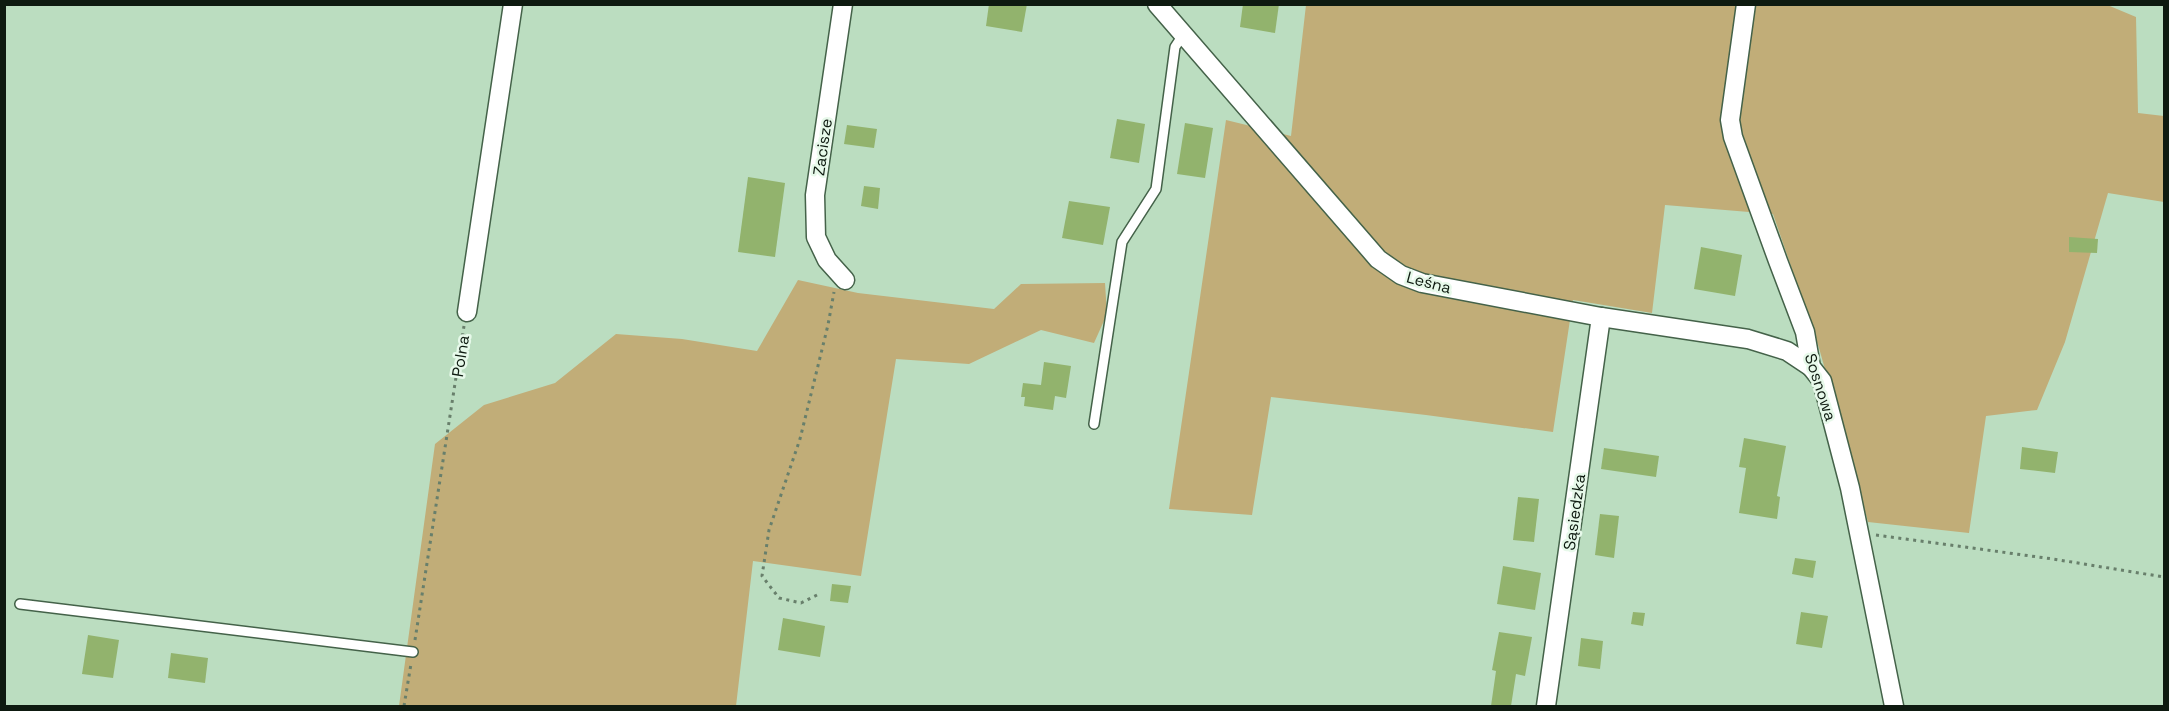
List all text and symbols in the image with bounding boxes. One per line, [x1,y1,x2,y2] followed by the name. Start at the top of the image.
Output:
[808,117,837,177] street label: Zacisze
[1404,266,1454,299] street label: Leśna
[447,334,474,379] street label: Polna
[1800,351,1841,423] street label: Sosnowa
[1559,472,1590,552] street label: Sąsiedzka

